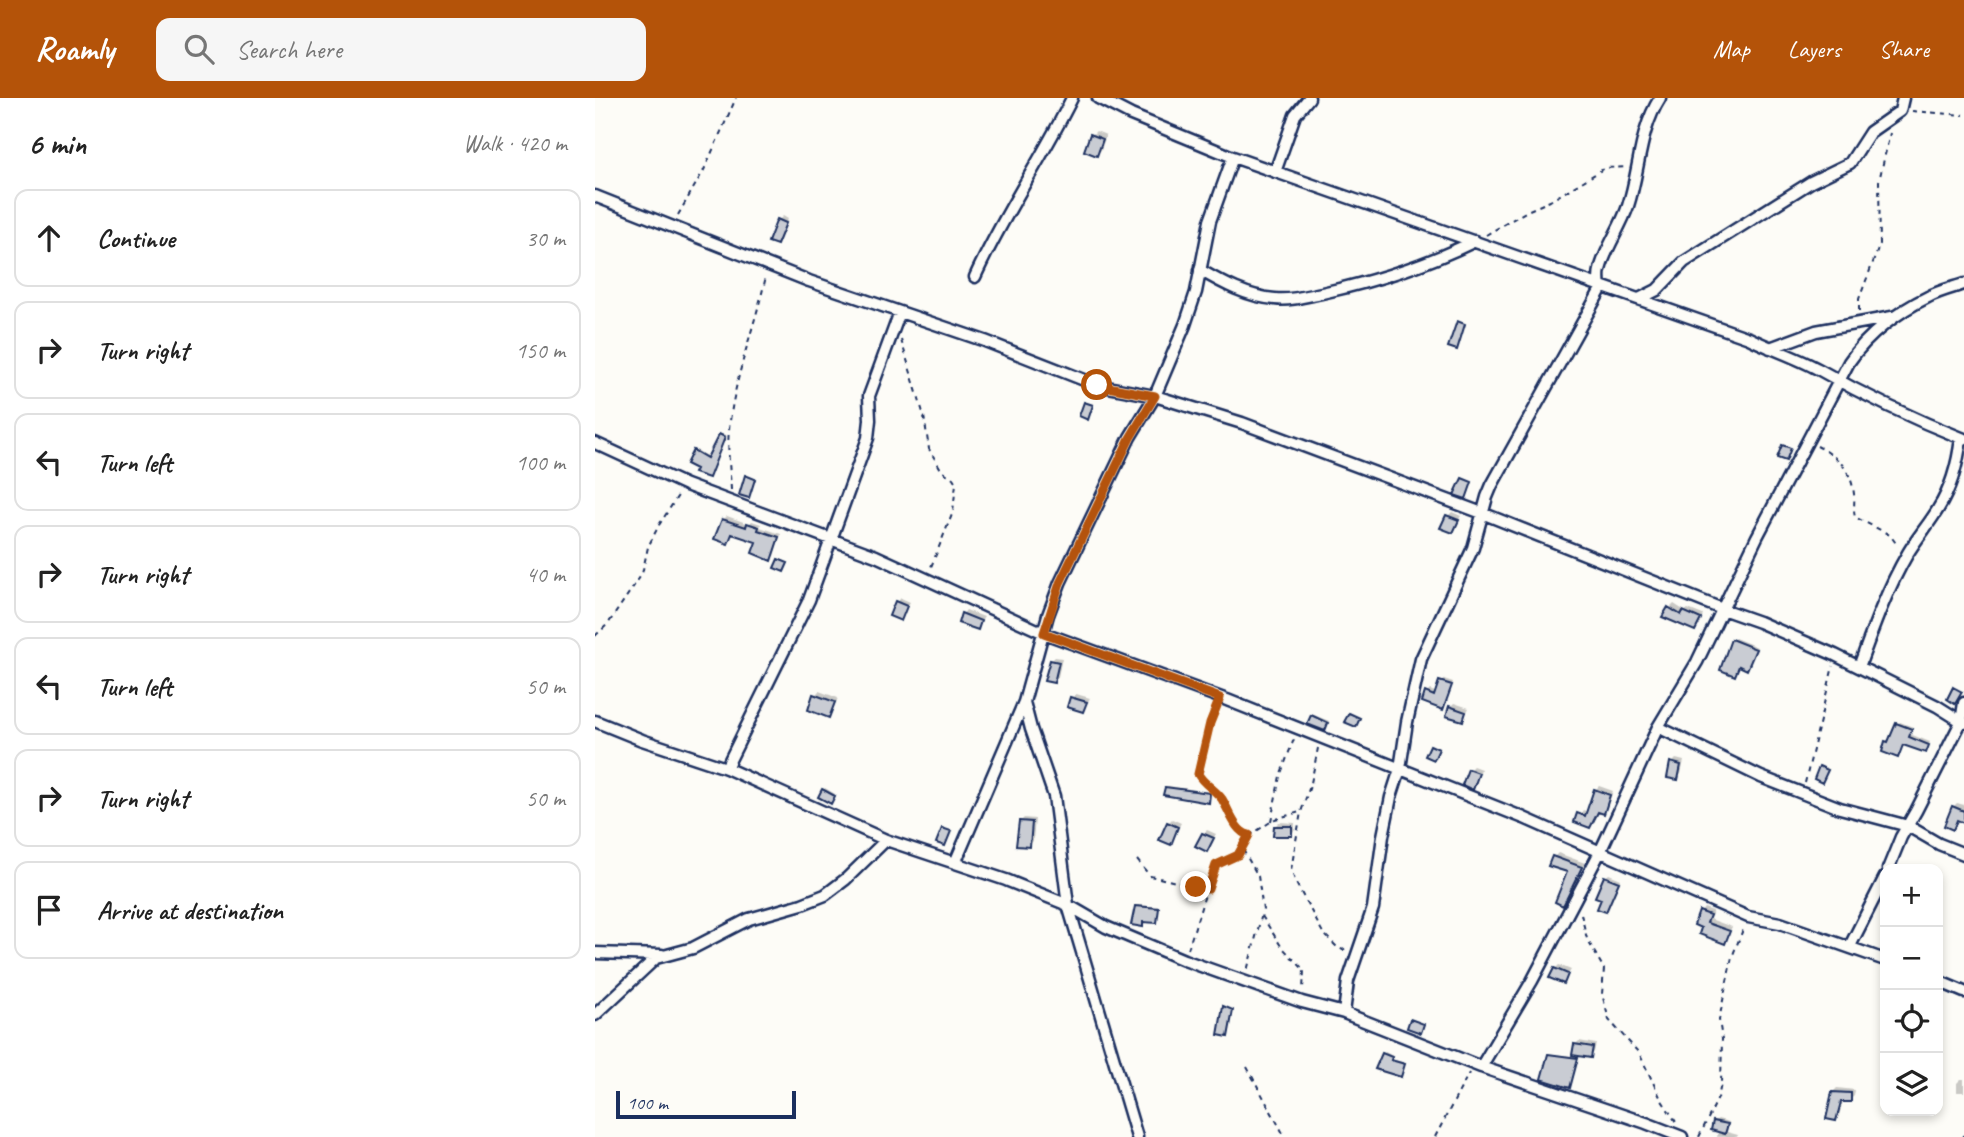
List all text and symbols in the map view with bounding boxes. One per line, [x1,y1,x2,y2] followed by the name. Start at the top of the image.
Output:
[156,18,646,81] search box
[35,28,114,70] text: Roamly
[180,30,218,68] icon: search
[236,33,342,66] text: Search here
[1713,34,1750,64] text: Map
[1788,34,1841,64] text: Layers
[1879,34,1929,64] text: Share
[28,125,86,163] text: 6 min
[463,129,567,158] text: Walk · 420 m
[30,219,68,257] icon: ahead
[97,222,175,255] text: Continue
[526,224,565,253] text: 30 m
[30,331,68,369] icon: right
[97,334,188,367] text: Turn right
[516,336,565,365] text: 150 m
[1081,369,1112,400] route start
[30,443,68,481] icon: left
[97,446,172,479] text: Turn left
[516,448,565,477] text: 100 m
[30,555,68,593] icon: right
[97,558,188,591] text: Turn right
[526,560,565,589] text: 40 m
[30,667,68,705] icon: left
[97,670,172,703] text: Turn left
[526,672,565,701] text: 50 m
[30,779,68,817] icon: right
[97,782,188,815] text: Turn right
[526,784,565,813] text: 50 m
[1880,864,1943,1116] map controls
[1880,864,1943,927] button: +
[1180,871,1211,902] route end
[30,891,68,929] icon: arrive
[97,894,283,927] text: Arrive at destination
[1880,927,1943,990] button: −
[1880,990,1943,1053] button: locate
[1880,1053,1943,1116] button: layers
[616,1088,796,1120] scale bar
[627,1091,668,1115] text: 100 m

